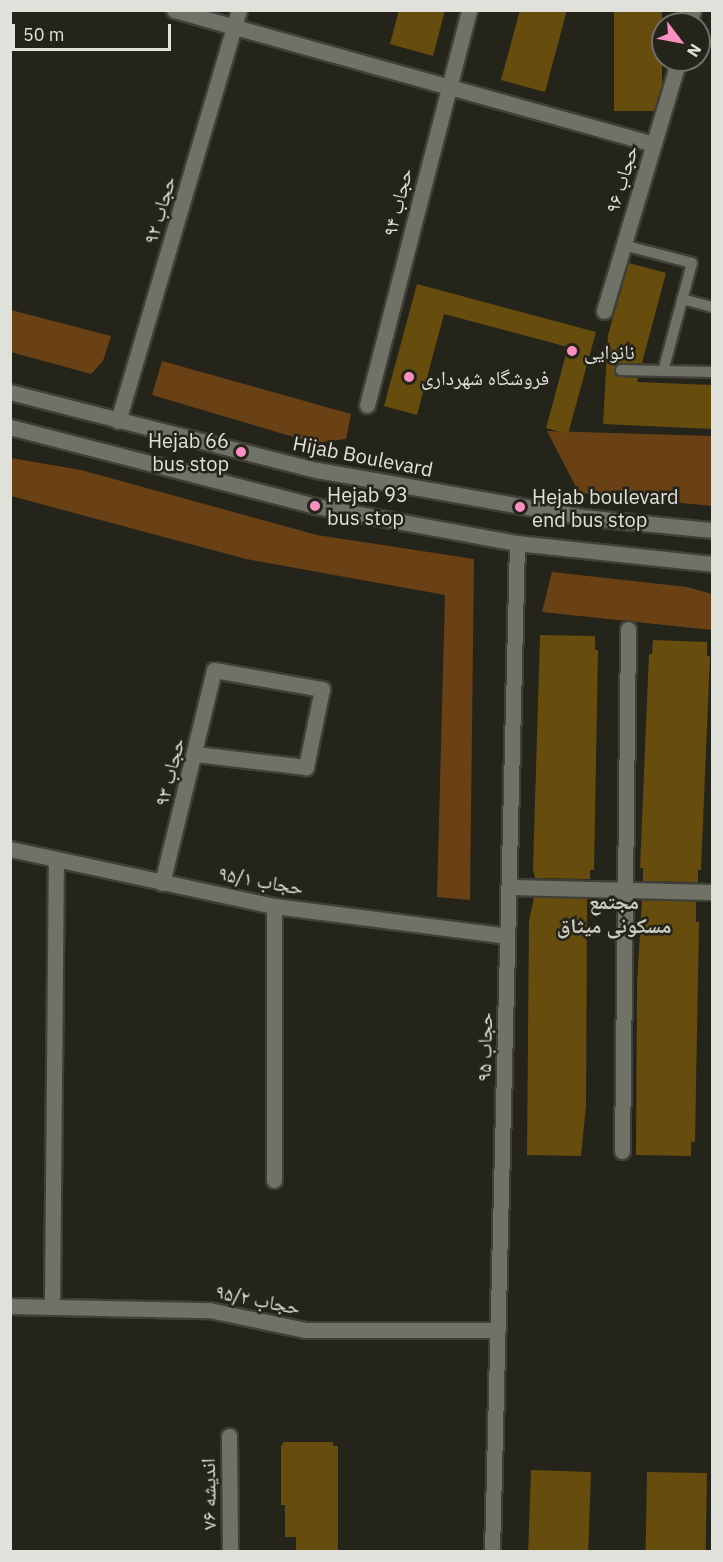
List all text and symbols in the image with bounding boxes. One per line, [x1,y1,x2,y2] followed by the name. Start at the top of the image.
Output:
[15,12,174,50] scale bar
[651,12,711,72] north arrow
[23,23,65,46] text: 50 m
[683,40,706,61] text: N
[599,142,643,216] street label: حجاب ۹۶
[377,166,417,238] street label: حجاب ۹۴
[138,173,180,247] street label: حجاب ۹۲
[584,339,635,363] place label: نانوایی
[565,344,579,358] marker: نانوایی
[421,365,549,389] place label: فروشگاه شهرداری
[402,370,416,384] marker: فروشگاه شهرداری
[148,428,229,475] place label: Hejab 66 bus stop
[291,431,435,481] street label: Hijab Boulevard
[234,445,248,459] marker: Hejab 66 bus stop
[327,482,408,529] place label: Hejab 93 bus stop
[532,484,679,531] place label: Hejab boulevard end bus stop
[308,499,322,513] marker: Hejab 93 bus stop
[513,500,527,514] marker: Hejab boulevard end bus stop
[149,736,189,808] street label: حجاب ۹۳
[217,861,305,899] street label: حجاب ۹۵/۱
[557,888,671,938] district label: مجتمع مسکونی میثاق
[471,1012,497,1082] street label: حجاب ۹۵
[214,1279,302,1319] street label: حجاب ۹۵/۲
[195,1458,221,1530] street label: اندیشه ۷۶

